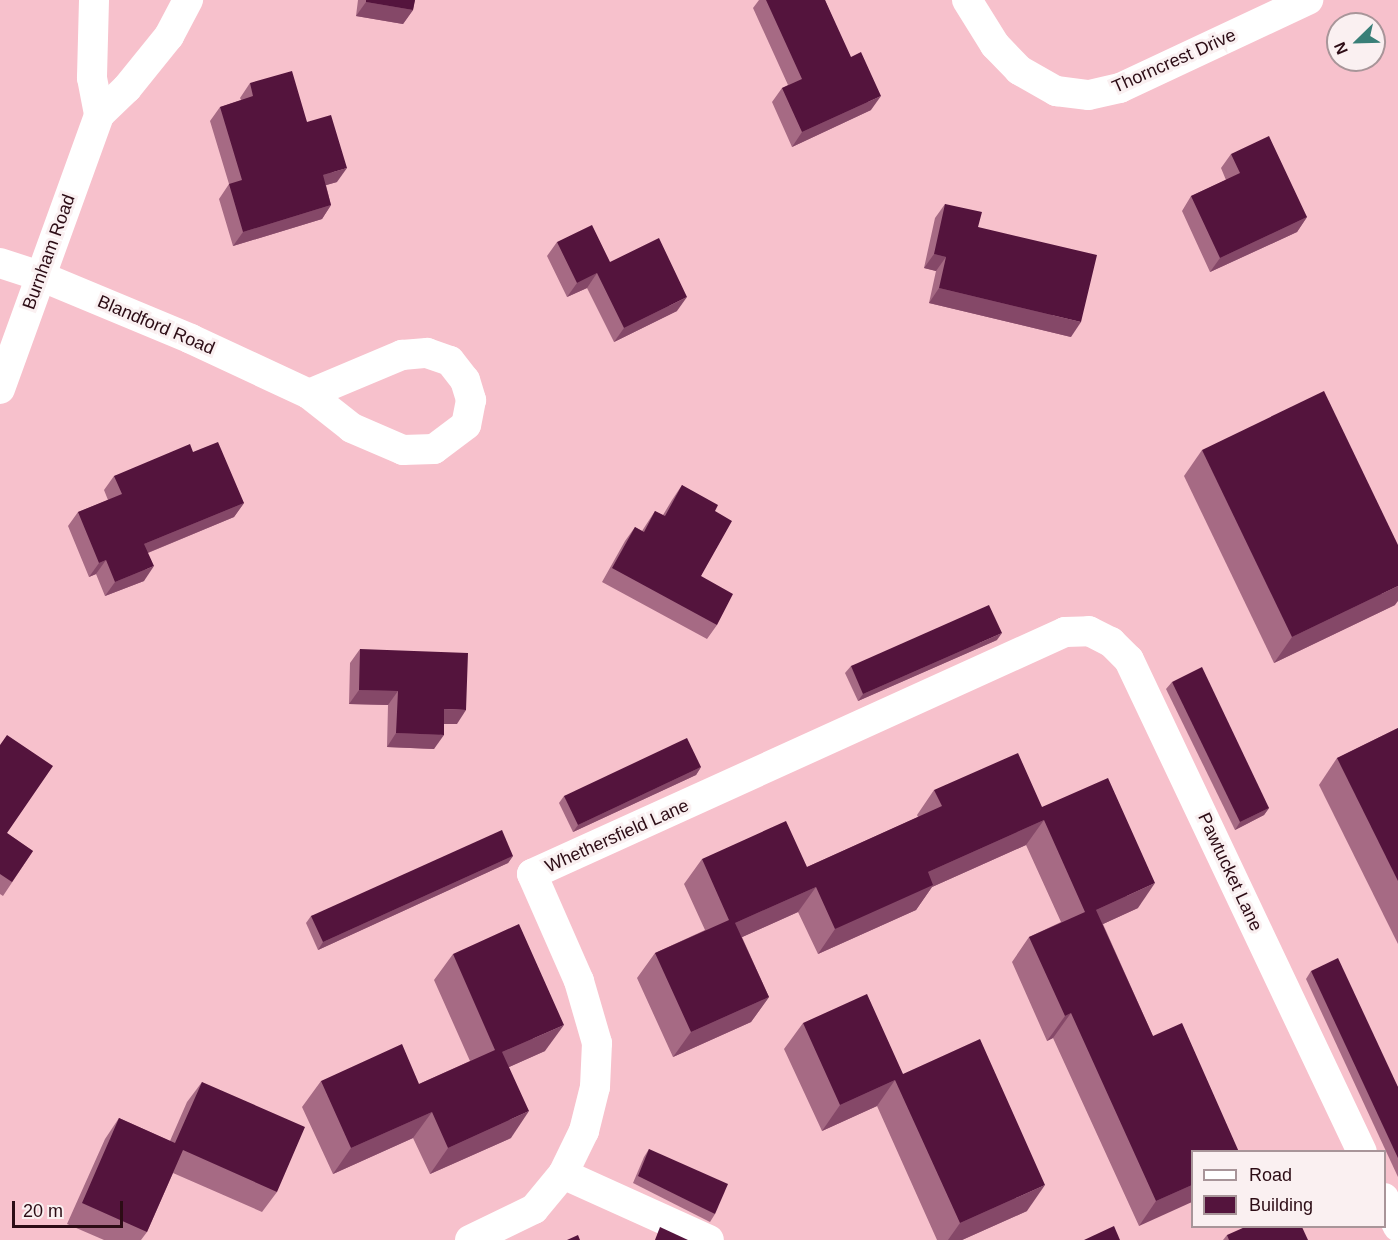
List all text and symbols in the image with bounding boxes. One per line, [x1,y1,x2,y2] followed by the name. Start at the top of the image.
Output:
[1326,12,1386,72] north arrow
[1109,24,1239,98] street label: Thorncrest Drive
[1331,40,1351,57] text: N
[18,191,80,313] street label: Burnham Road
[94,291,218,359] street label: Blandford Road
[542,795,692,877] street label: Whethersfield Lane
[1193,809,1267,935] street label: Pawtucket Lane
[1191,1150,1386,1228] legend
[1249,1165,1292,1185] text: Road
[15,1189,126,1227] scale bar
[1249,1195,1313,1215] text: Building
[23,1201,63,1221] text: 20 m

